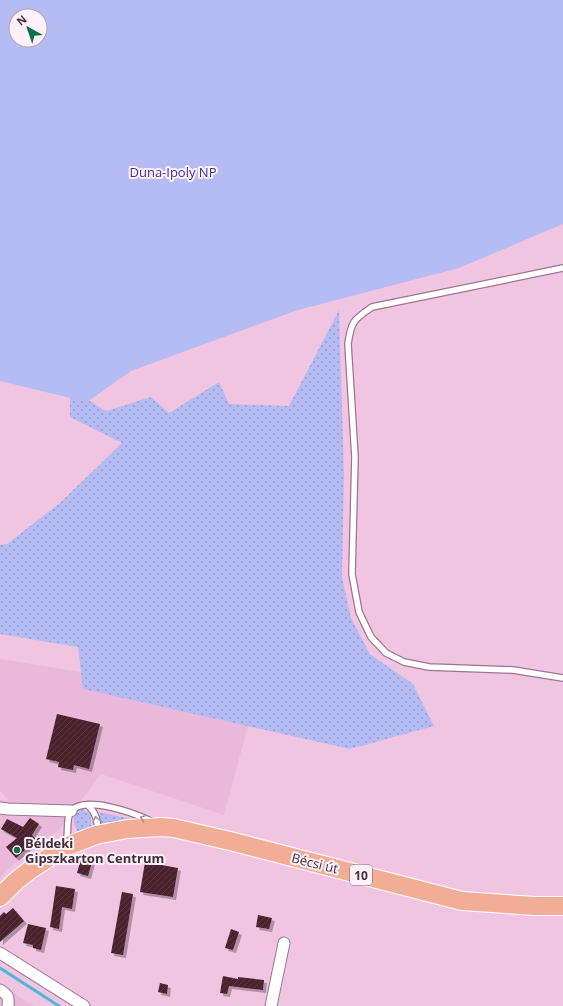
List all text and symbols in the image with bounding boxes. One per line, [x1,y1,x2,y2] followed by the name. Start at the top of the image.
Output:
[8,8,48,48] north arrow
[13,11,30,29] text: N
[130,163,217,181] park label: Duna-Ipoly NP
[139,815,147,823] one-way arrow
[92,816,100,822] one-way arrow
[25,834,164,867] place label: Béldeki Gipszkarton Centrum
[12,845,22,855] marker: Béldeki Gipszkarton Centrum
[290,849,341,878] street label: Bécsi út
[350,865,372,885] road number: 10

